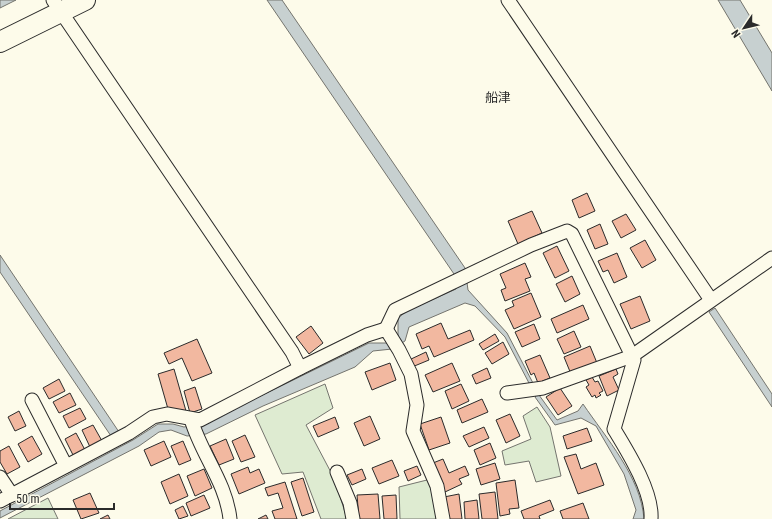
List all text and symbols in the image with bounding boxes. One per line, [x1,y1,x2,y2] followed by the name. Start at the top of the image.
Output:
[724,8,764,48] north arrow
[729,27,743,40] text: N
[485,90,511,105] district label: 船津
[10,485,114,511] scale bar
[16,492,40,506] text: 50 m

